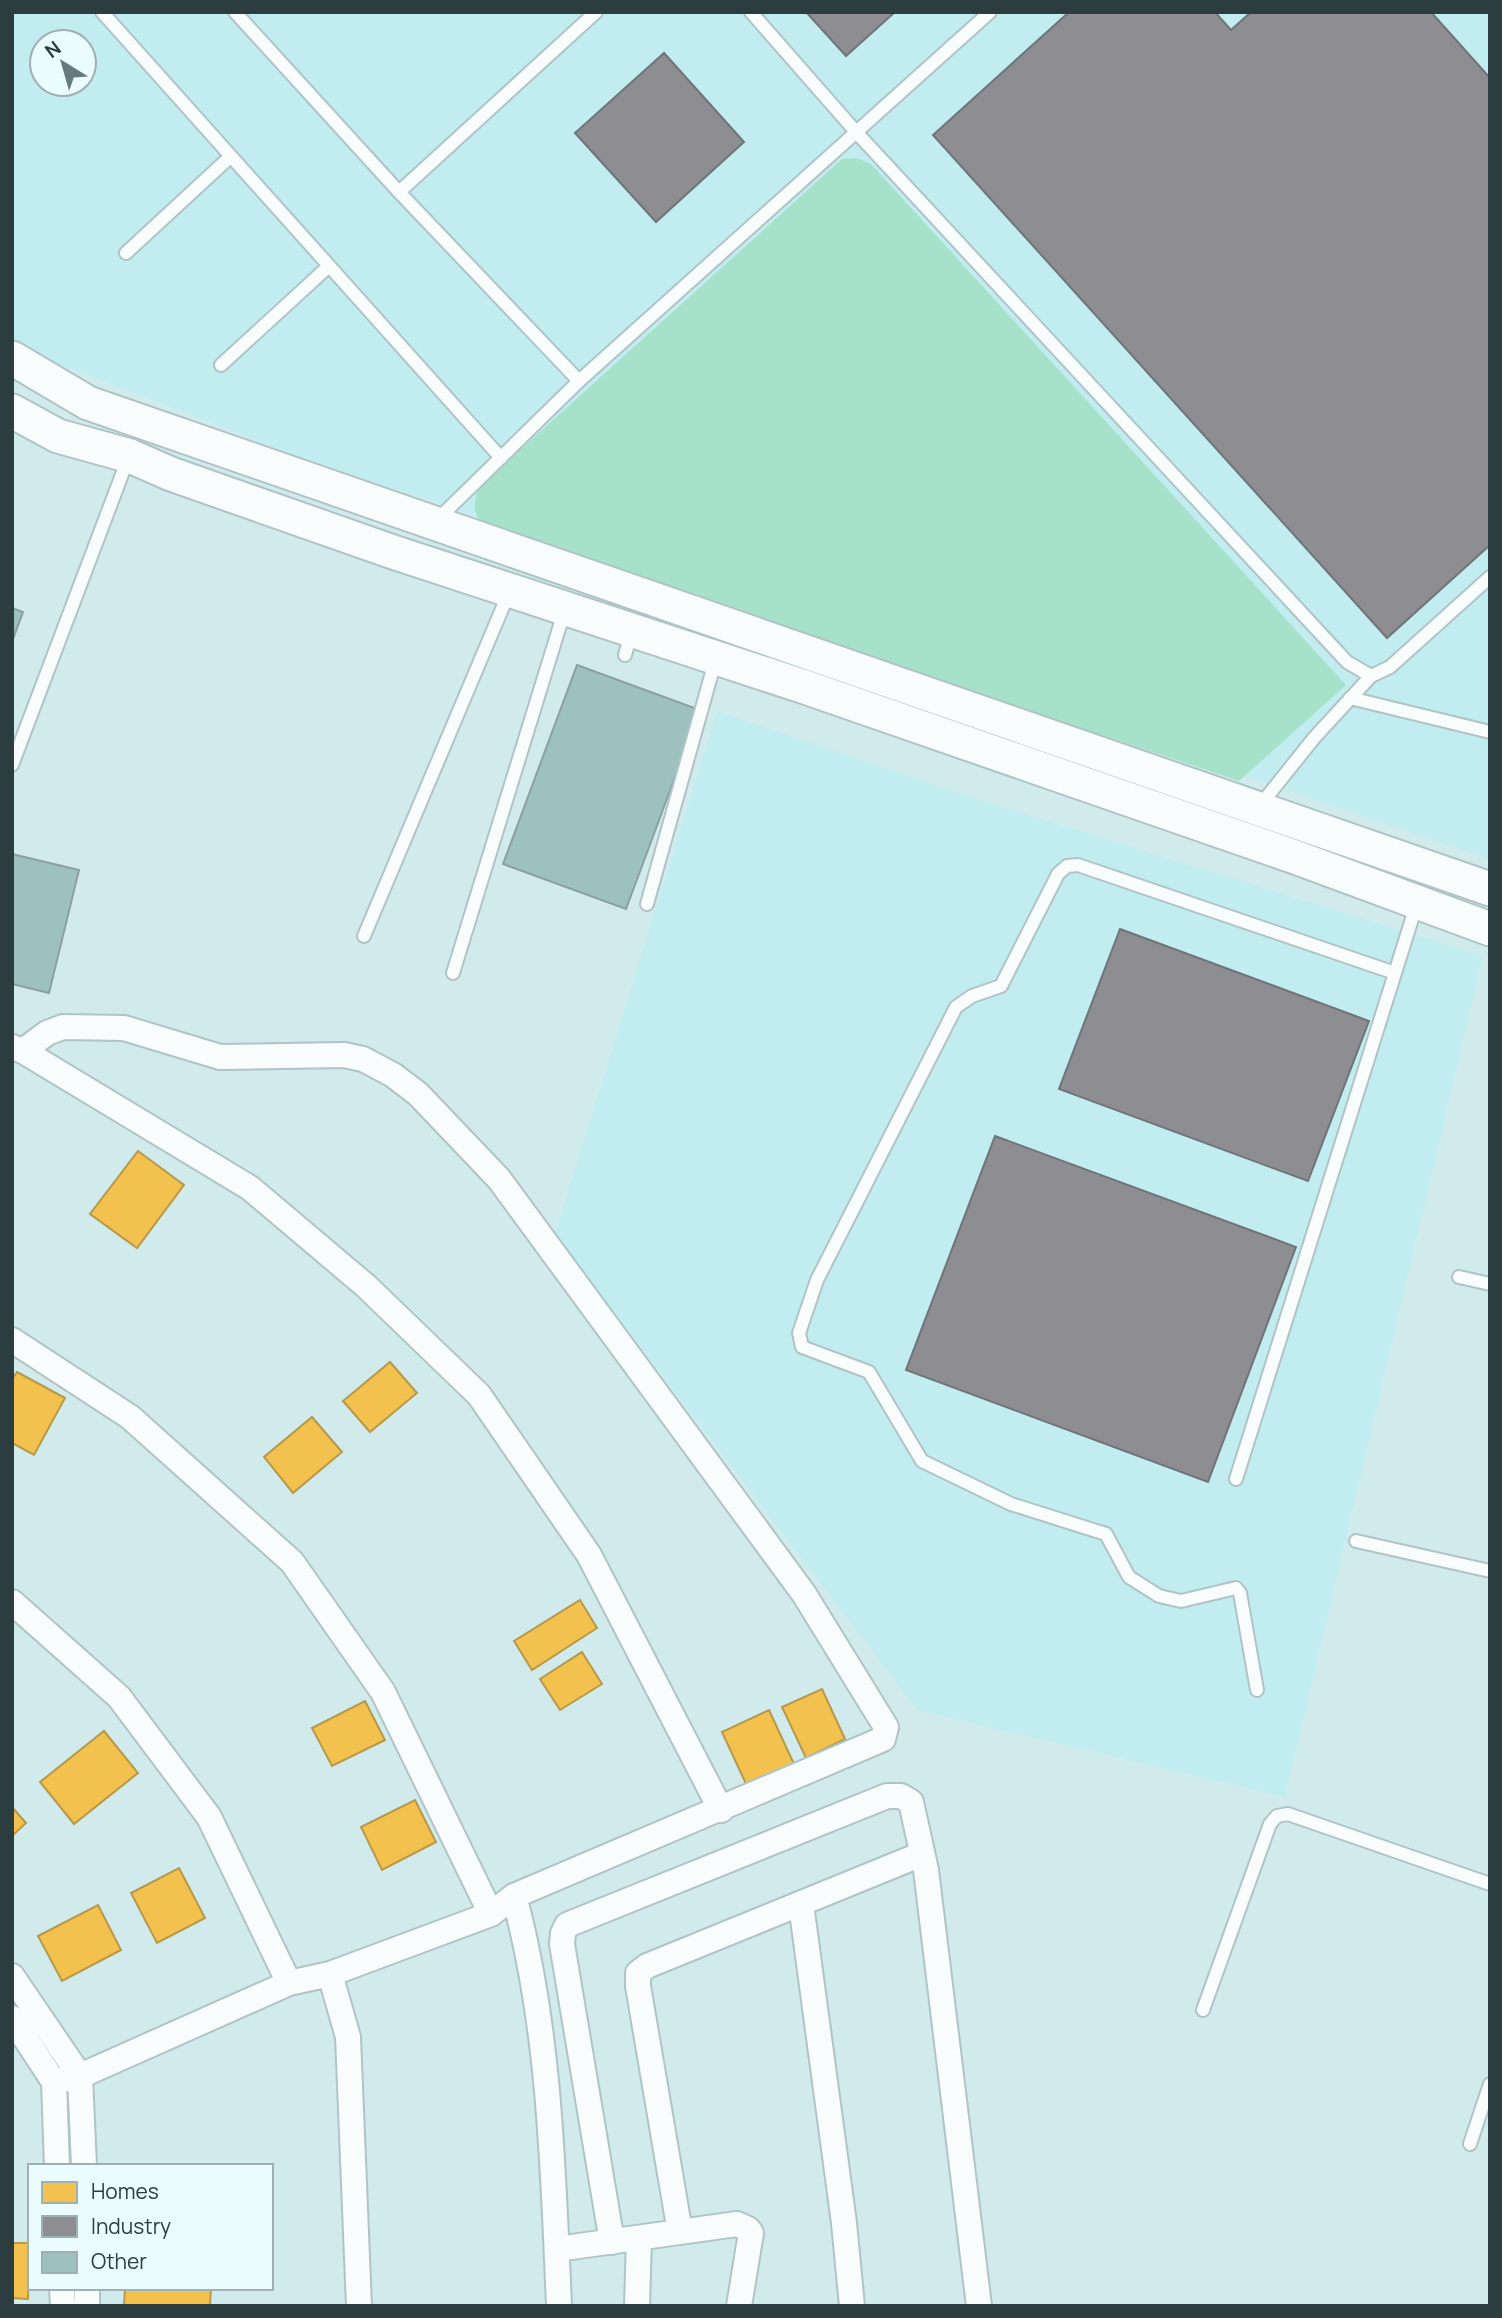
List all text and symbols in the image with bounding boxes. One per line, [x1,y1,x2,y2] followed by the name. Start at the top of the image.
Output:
[28,28,98,98] north arrow
[39,35,66,64] text: N
[28,2164,273,2290] legend
[91,2177,159,2205] text: Homes
[91,2212,171,2240] text: Industry
[91,2247,147,2275] text: Other

